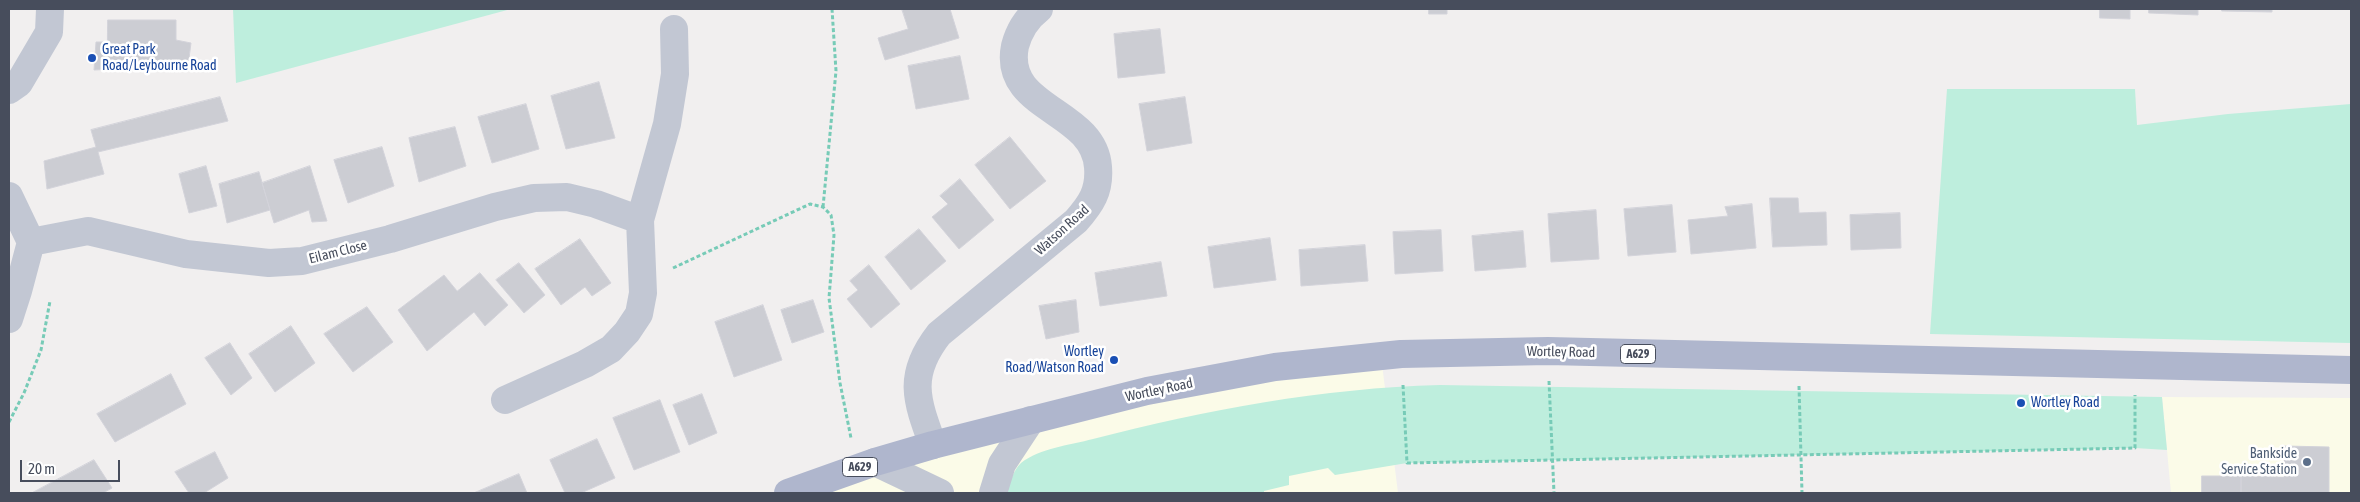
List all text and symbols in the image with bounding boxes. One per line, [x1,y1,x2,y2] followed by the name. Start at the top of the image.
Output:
[102,42,217,74] place label: Great Park Road/Leybourne Road
[86,52,98,64] marker: Great Park Road/Leybourne Road
[1031,201,1093,259] street label: Watson Road
[307,237,369,267] street label: Eilam Close
[1527,343,1595,361] street label: Wortley Road
[1005,344,1104,377] place label: Wortley Road/Watson Road
[1620,344,1656,364] road number: A629
[1108,354,1120,366] marker: Wortley Road/Watson Road
[1124,375,1194,405] street label: Wortley Road
[2031,395,2100,411] place label: Wortley Road
[2015,397,2027,409] marker: Wortley Road
[2221,446,2297,478] place label: Bankside Service Station
[22,450,122,482] scale bar
[2301,456,2313,468] marker: Bankside Service Station
[842,458,878,477] road number: A629
[28,460,55,477] text: 20 m

